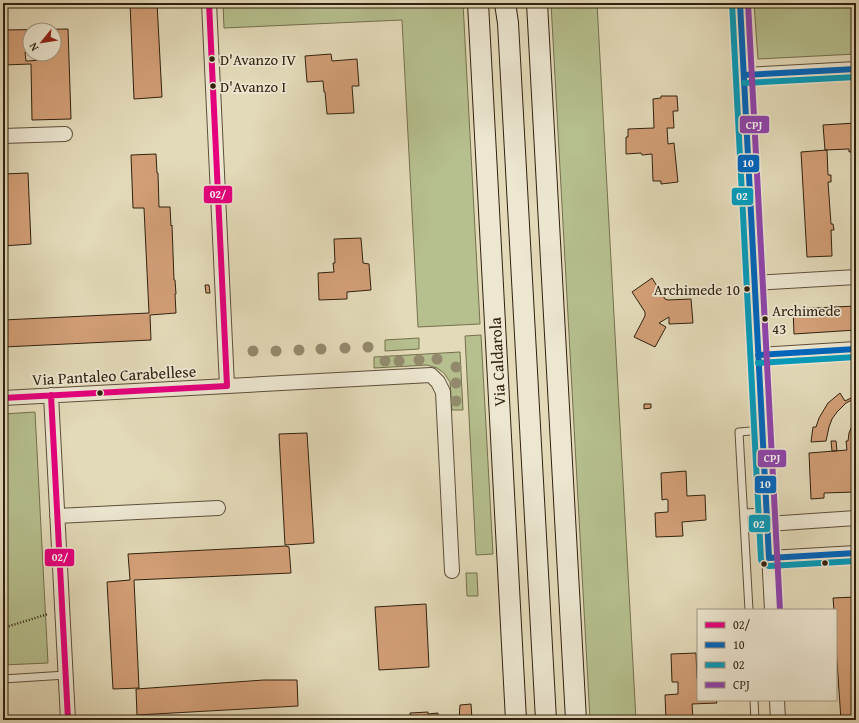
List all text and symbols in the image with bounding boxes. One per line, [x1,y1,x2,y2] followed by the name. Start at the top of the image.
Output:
[22,22,62,62] north arrow
[24,39,42,54] text: N
[220,49,296,70] place label: D'Avanzo IV
[207,54,217,64] marker: D'Avanzo IV
[220,76,286,97] place label: D'Avanzo I
[208,81,218,91] marker: D'Avanzo I
[739,115,770,134] line badge: CPJ
[746,117,762,133] text: CPJ
[737,154,760,173] line badge: 10
[742,155,754,171] text: 10
[203,185,233,204] line badge: 02/
[210,186,227,202] text: 02/
[731,187,754,206] line badge: 02
[736,188,748,204] text: 02
[654,279,740,300] place label: Archimede 10
[742,284,752,294] marker: Archimede 10
[772,300,840,339] place label: Archimede 43
[760,314,770,324] marker: Archimede 43
[483,316,511,407] street label: Via Caldarola
[31,359,197,391] street label: Via Pantaleo Carabellese
[95,388,105,398] unlabelled marker
[757,449,787,468] line badge: CPJ
[764,450,780,466] text: CPJ
[754,475,777,494] line badge: 10
[759,476,771,492] text: 10
[748,514,771,533] line badge: 02
[753,516,765,532] text: 02
[44,548,75,567] line badge: 02/
[52,549,69,565] text: 02/
[820,558,830,568] unlabelled marker
[759,559,769,569] unlabelled marker
[697,609,837,701] legend
[733,616,751,633] text: 02/
[733,636,745,653] text: 10
[733,656,745,673] text: 02
[733,676,750,693] text: CPJ

